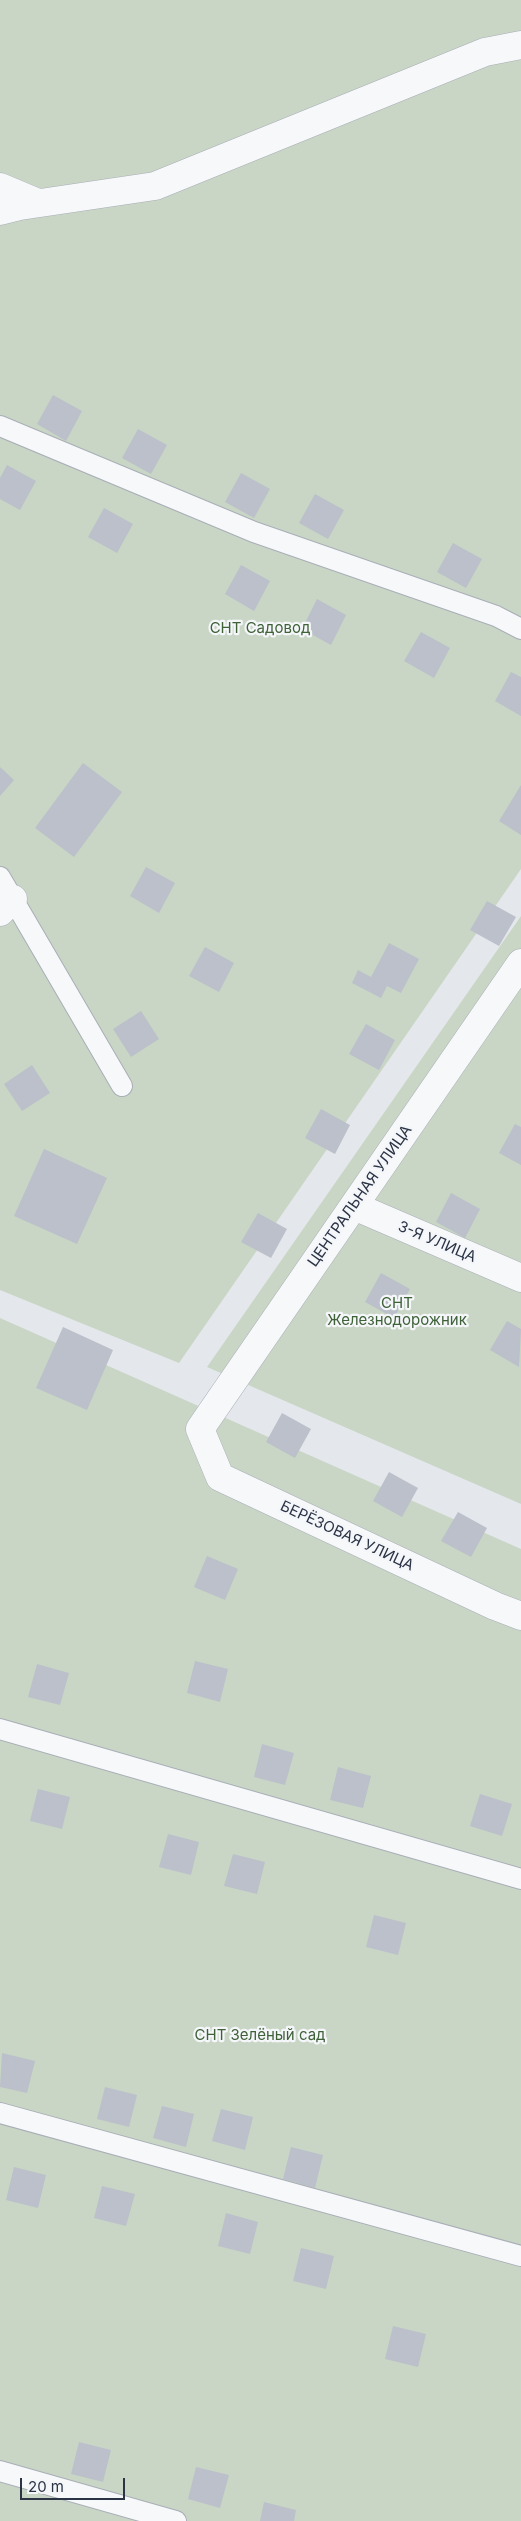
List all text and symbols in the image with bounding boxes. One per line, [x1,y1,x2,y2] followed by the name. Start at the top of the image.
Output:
[210,619,310,637] park label: СНТ Садовод
[304,1122,416,1270] street label: ЦЕНТРАЛЬНАЯ УЛИЦА
[395,1217,479,1267] street label: 3-Я УЛИЦА
[327,1294,467,1329] park label: СНТ Железнодорожник
[277,1497,417,1575] street label: БЕРЁЗОВАЯ УЛИЦА
[195,2026,325,2044] park label: СНТ Зелёный сад
[22,2468,128,2500] scale bar
[28,2477,64,2496] text: 20 m

